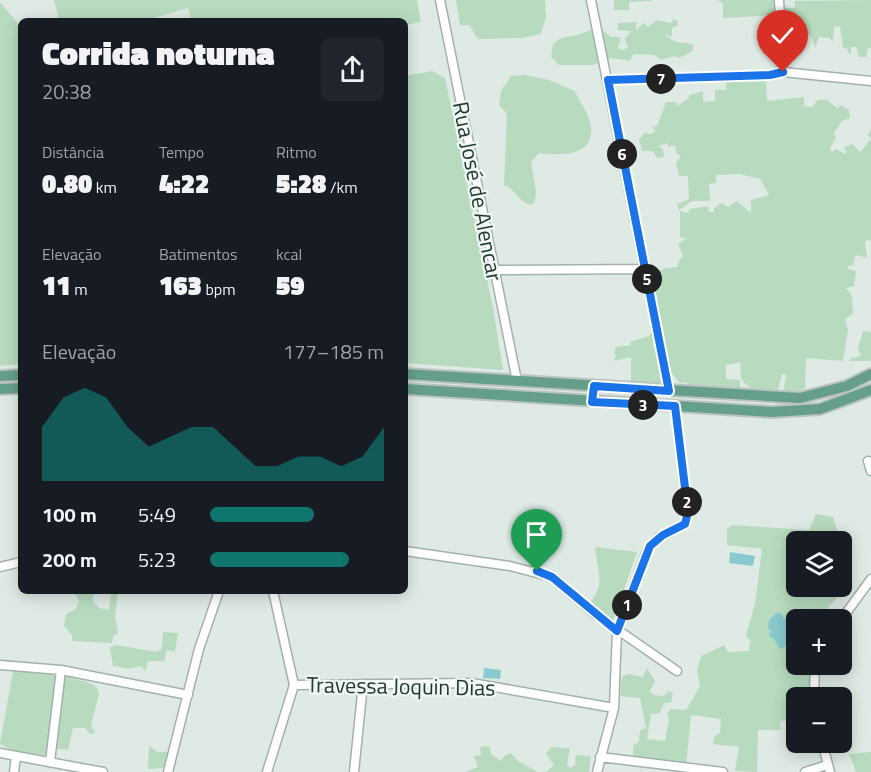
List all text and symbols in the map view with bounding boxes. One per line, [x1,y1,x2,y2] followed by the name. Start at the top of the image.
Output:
[757,10,808,72] pin
[766,19,799,52] icon: check
[42,28,275,78] text: Corrida noturna
[321,38,384,101] button: share
[646,64,676,94] pin: 7
[657,67,665,91] text: 7
[42,76,91,107] text: 20:38
[444,98,512,284] street label: Rua José de Alencar
[607,139,637,169] pin: 6
[42,140,104,164] text: Distância
[159,140,204,164] text: Tempo
[276,140,317,164] text: Ritmo
[618,142,626,166] text: 6
[42,164,92,203] text: 0.80
[159,164,209,203] text: 4:22
[276,164,326,203] text: 5:28
[92,175,117,199] text: km
[326,175,358,199] text: /km
[42,242,102,266] text: Elevação
[159,242,238,266] text: Batimentos
[276,242,302,266] text: kcal
[632,264,662,294] pin: 5
[42,266,71,305] text: 11
[159,266,202,305] text: 163
[276,266,305,305] text: 59
[643,267,651,291] text: 5
[71,277,88,301] text: m
[202,277,236,301] text: bpm
[42,336,116,367] text: Elevação
[283,336,384,367] text: 177–185 m
[628,390,658,420] pin: 3
[639,393,647,417] text: 3
[672,487,702,517] pin: 2
[683,490,691,514] text: 2
[42,499,97,530] text: 100 m
[138,499,176,530] text: 5:49
[511,509,562,571] pin
[520,518,553,551] icon: arrive
[786,531,852,753] map controls
[786,531,852,597] button: layers
[42,544,97,575] text: 200 m
[138,544,176,575] text: 5:23
[612,590,642,620] pin: 1
[623,593,631,617] text: 1
[786,609,852,675] button: +
[306,667,496,705] street label: Travessa Joquin Dias
[786,687,852,753] button: −

